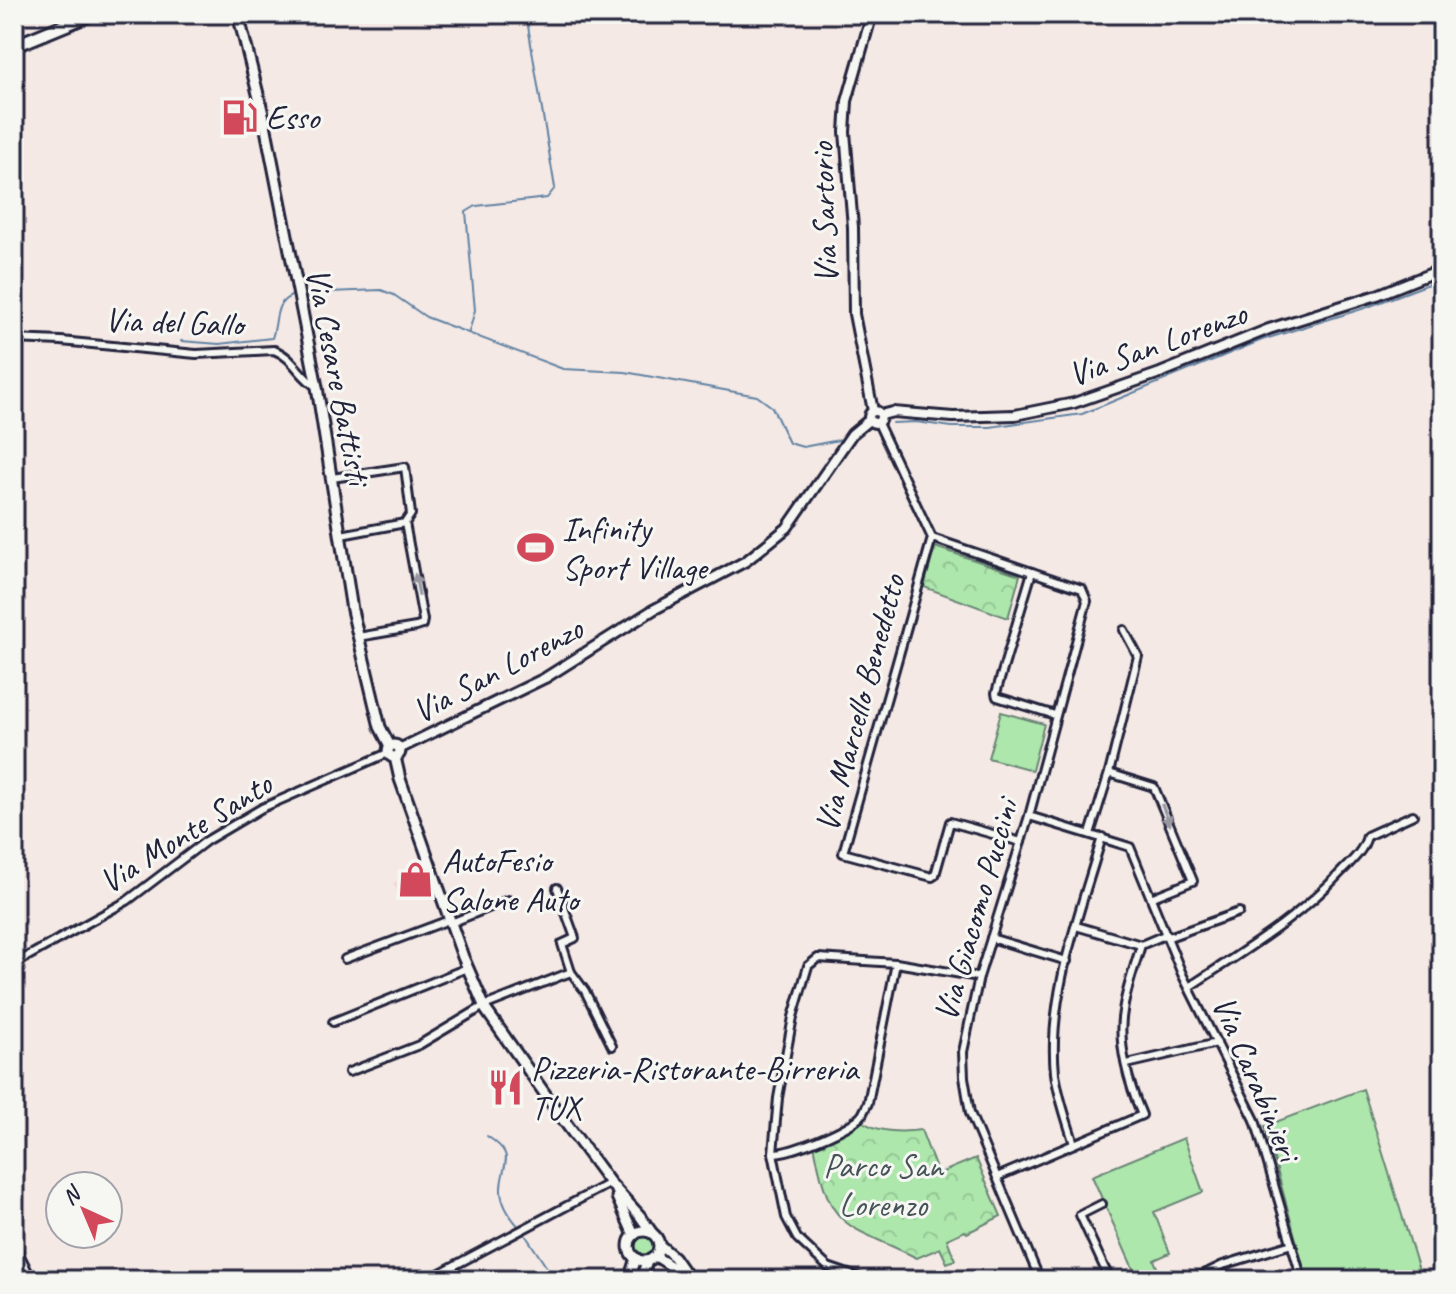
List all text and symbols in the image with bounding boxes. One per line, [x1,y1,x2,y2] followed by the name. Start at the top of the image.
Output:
[266,96,321,139] place label: Esso
[221,98,259,136] fuel station icon: Esso
[799,140,847,284] street label: Via Sartorio
[296,264,381,492] street label: Via Cesare Battisti
[1062,291,1254,396] street label: Via San Lorenzo
[104,298,248,346] street label: Via del Gallo
[562,507,710,589] place label: Infinity Sport Village
[517,529,555,567] sports icon: Infinity Sport Village
[805,568,915,836] street label: Via Marcello Benedetto
[410,572,422,597] one-way arrow
[405,606,591,732] street label: Via San Lorenzo
[91,761,281,902] street label: Via Monte Santo
[923,790,1029,1026] street label: Via Giacomo Puccini
[1160,803,1173,827] one-way arrow
[442,839,582,921] place label: AutoFesio Salone Auto
[397,861,435,899] shop icon: AutoFesio Salone Auto
[1203,989,1312,1170] street label: Via Carabinieri
[531,1047,860,1129] place label: Pizzeria-Ristorante-Birreria TUX
[486,1069,524,1107] restaurant icon: Pizzeria-Ristorante-Birreria TUX
[823,1144,944,1226] park label: Parco San Lorenzo
[44,1170,124,1250] north arrow
[56,1179,88,1211] text: N

